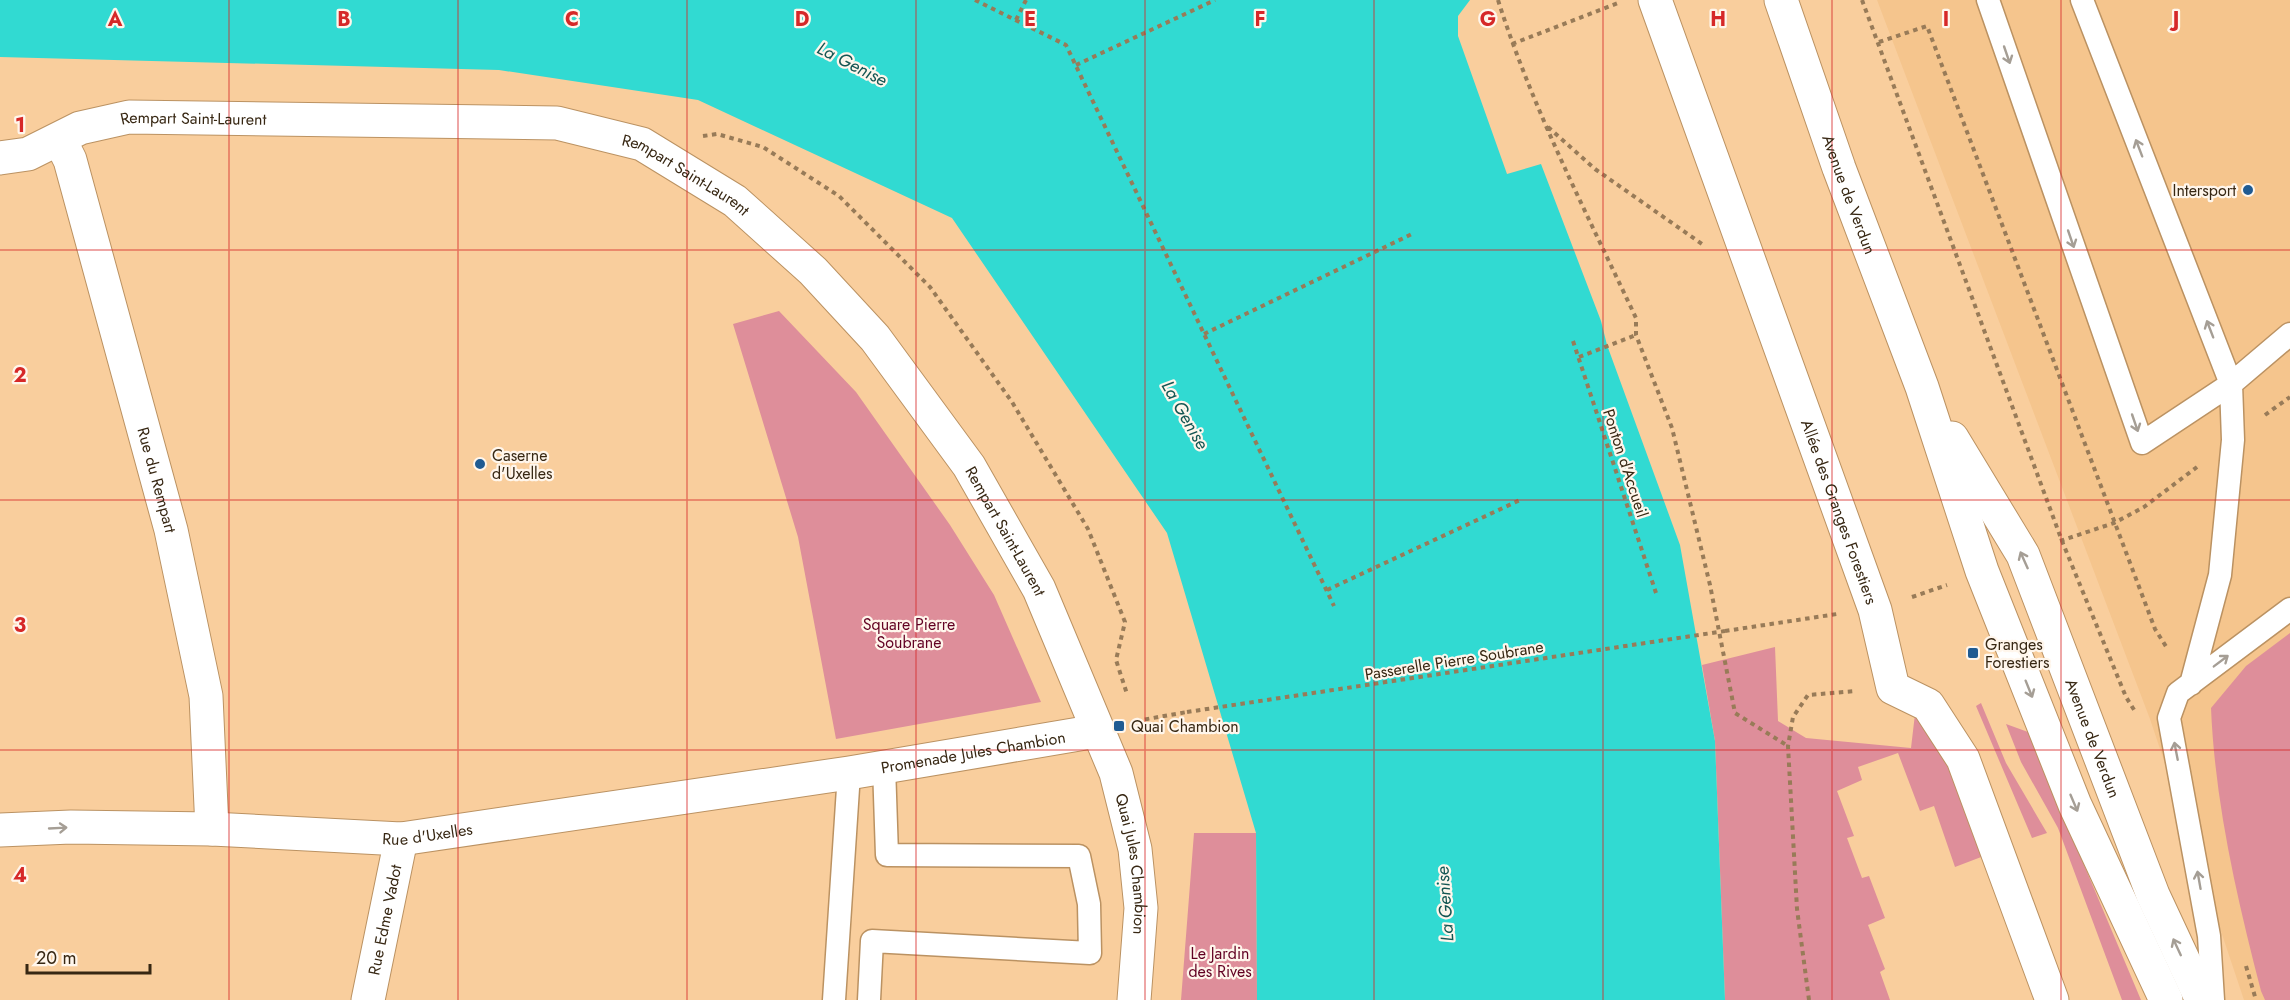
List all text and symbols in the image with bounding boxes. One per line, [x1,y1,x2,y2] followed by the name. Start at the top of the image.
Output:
[107,5,123,34] text: A
[337,5,351,34] text: B
[565,5,579,34] text: C
[795,5,809,34] text: D
[1024,5,1036,34] text: E
[1254,5,1266,34] text: F
[1480,5,1496,34] text: G
[1710,5,1726,34] text: H
[1943,5,1949,34] text: I
[2169,5,2179,34] text: J
[812,35,892,93] water label: La Genise
[2003,45,2014,64] one-way arrow
[118,106,267,131] street label: Rempart Saint-Laurent
[15,111,25,140] text: 1
[619,128,755,221] street label: Rempart Saint-Laurent
[1816,132,1882,258] street label: Avenue de Verdun
[2133,139,2144,157] one-way arrow
[2172,179,2236,202] place label: Intersport
[2241,183,2255,197] marker: Intersport
[2067,229,2078,248] one-way arrow
[2204,321,2215,339] one-way arrow
[13,361,27,390] text: 2
[1155,376,1215,454] water label: La Genise
[1597,406,1654,520] street label: Ponton d'Accueil
[2131,414,2142,432] one-way arrow
[1795,416,1883,608] street label: Allée des Granges Forestiers
[131,425,182,535] street label: Rue du Rempart
[492,444,552,485] place label: Caserne d'Uxelles
[473,457,487,471] marker: Caserne d'Uxelles
[959,462,1052,600] street label: Rempart Saint-Laurent
[2018,551,2029,569] one-way arrow
[14,611,26,640] text: 3
[863,613,955,654] park label: Square Pierre Soubrane
[1985,633,2049,674] place label: Granges Forestiers
[1363,635,1545,686] street label: Passerelle Pierre Soubrane
[1966,646,1980,660] marker: Granges Forestiers
[2213,655,2229,668] one-way arrow
[2059,675,2126,801] street label: Avenue de Verdun
[2024,679,2035,698] one-way arrow
[1131,715,1239,738] place label: Quai Chambion
[1112,719,1126,733] marker: Quai Chambion
[879,726,1067,779] street label: Promenade Jules Chambion
[2170,741,2181,761] one-way arrow
[1109,791,1152,936] street label: Quai Jules Chambion
[2069,793,2081,811] one-way arrow
[382,818,474,851] street label: Rue d'Uxelles
[48,822,68,833] one-way arrow
[13,861,27,890] text: 4
[362,862,408,977] street label: Rue Edme Vadot
[1429,865,1461,943] water label: La Genise
[2193,870,2204,890] one-way arrow
[27,937,150,975] scale bar
[2171,939,2183,957] one-way arrow
[1188,942,1252,983] park label: Le Jardin des Rives
[36,945,76,971] text: 20 m

